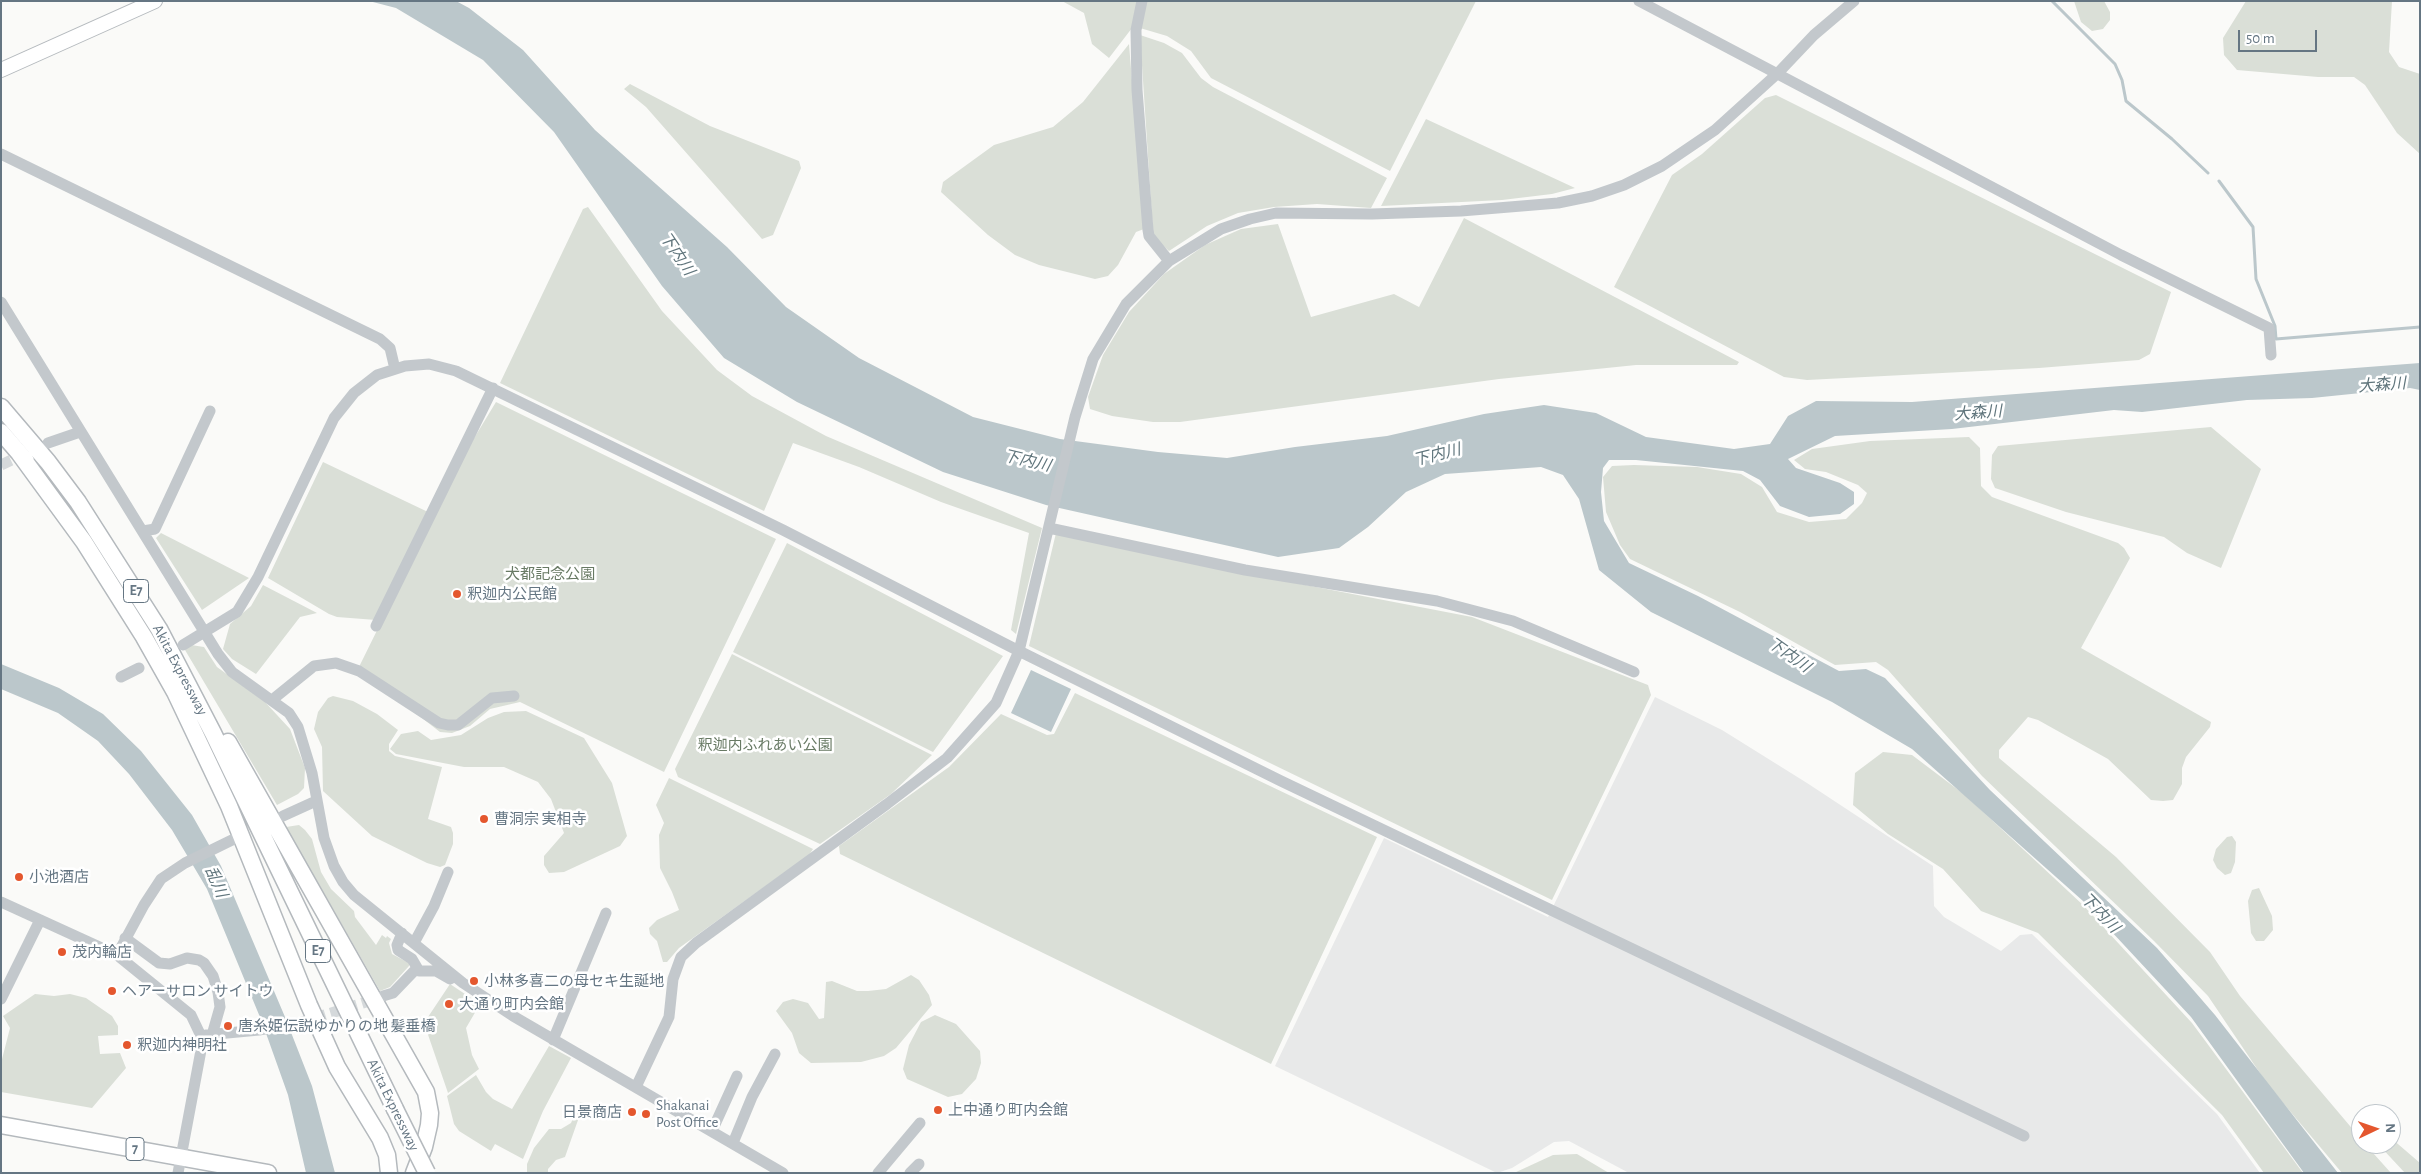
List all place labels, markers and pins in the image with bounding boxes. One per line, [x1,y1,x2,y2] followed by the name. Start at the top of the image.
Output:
[467,585,557,603] place label: 釈迦内公民館
[451,588,463,600] marker: 釈迦内公民館
[494,810,586,828] place label: 曹洞宗 実相寺
[478,813,490,825] marker: 曹洞宗 実相寺
[29,868,89,886] place label: 小池酒店
[13,871,25,883] marker: 小池酒店
[72,943,132,961] place label: 茂内輪店
[56,946,68,958] marker: 茂内輪店
[484,972,664,990] place label: 小林多喜二の母セキ生誕地
[468,975,480,987] marker: 小林多喜二の母セキ生誕地
[122,982,274,1000] place label: ヘアーサロン サイトウ
[106,985,118,997] marker: ヘアーサロン サイトウ
[459,995,564,1013] place label: 大通り町内会館
[443,998,455,1010] marker: 大通り町内会館
[238,1017,435,1035] place label: 唐糸姫伝説ゆかりの地 髪垂橋
[222,1020,234,1032] marker: 唐糸姫伝説ゆかりの地 髪垂橋
[137,1036,227,1054] place label: 釈迦内神明社
[121,1039,133,1051] marker: 釈迦内神明社
[656,1096,718,1131] place label: Shakanai Post Office
[948,1101,1068,1119] place label: 上中通り町内会館
[562,1103,622,1121] place label: 日景商店
[932,1104,944,1116] marker: 上中通り町内会館
[626,1106,638,1118] marker: 日景商店
[640,1108,652,1120] marker: Shakanai Post Office

